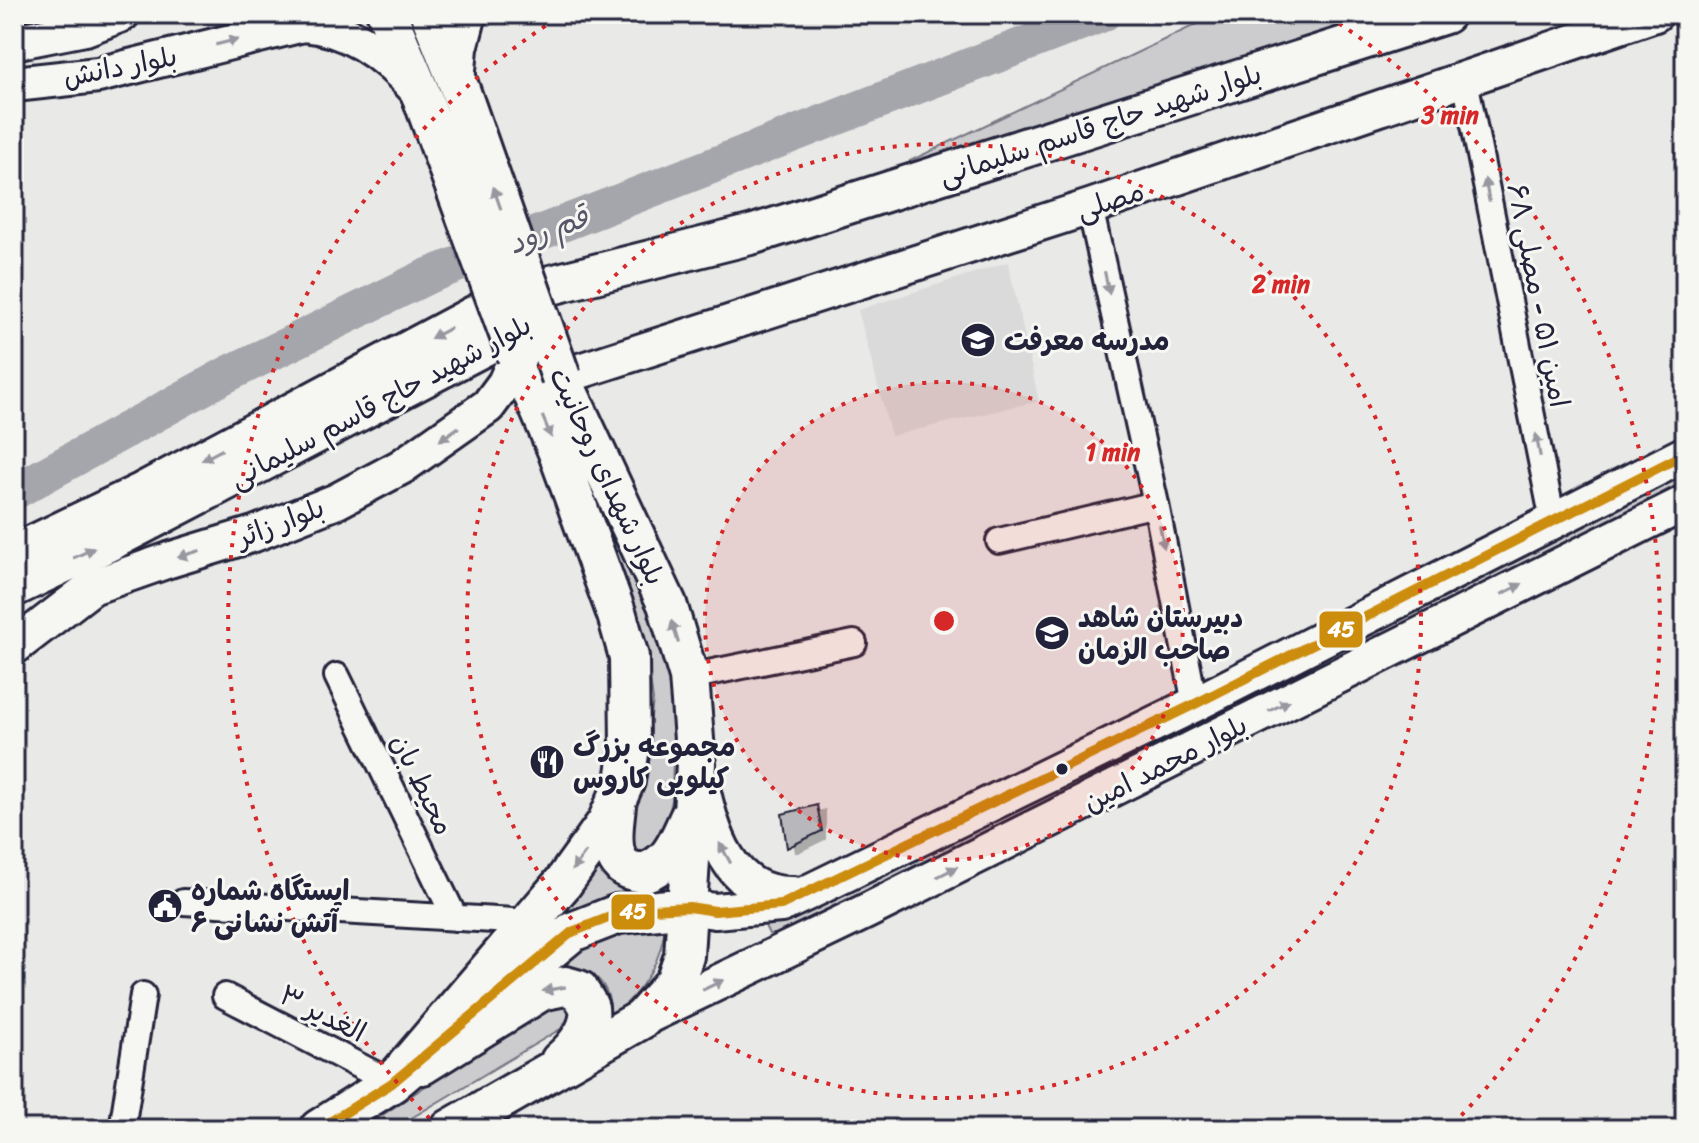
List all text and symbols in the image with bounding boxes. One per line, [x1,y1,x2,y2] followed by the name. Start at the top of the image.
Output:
[59,31,181,102] street label: بلوار دانش
[215,35,240,48] one-way arrow
[932,49,1268,200] street label: بلوار شهید حاج قاسم سلیمانی
[1420,94,1479,136] text: 3 min
[1070,166,1151,234] street label: مصلی
[1480,177,1493,202] one-way arrow
[1493,179,1584,412] street label: امین ۵۱ - مصلی ۶۸
[491,186,503,210] one-way arrow
[500,189,599,270] water label: قم رود
[1251,263,1310,305] text: 2 min
[1101,271,1114,296] one-way arrow
[220,301,541,502] street label: بلوار شهید حاج قاسم سلیمانی
[1004,316,1170,365] place label: مدرسه معرفت
[959,321,997,359] school or university icon: مدرسه معرفت
[430,326,453,340] one-way arrow
[536,359,680,593] street label: بلوار شهدای روحانیت
[541,416,554,439] one-way arrow
[438,426,460,442] one-way arrow
[1086,431,1140,473] text: 1 min
[1531,432,1544,457] one-way arrow
[201,448,223,462] one-way arrow
[227,483,332,563] street label: بلوار زائر
[1157,525,1169,550] one-way arrow
[73,546,96,560] one-way arrow
[177,548,201,561] one-way arrow
[1500,583,1523,596] one-way arrow
[1078,593,1243,674] place label: دبیرستان شاهد صاحب الزمان
[930,607,958,635] centre of rings
[1318,610,1364,649] line badge: 45
[1326,610,1355,649] text: 45
[1033,614,1071,652] school or university icon: دبیرستان شاهد صاحب الزمان
[668,620,681,644] one-way arrow
[1268,699,1291,712] one-way arrow
[1074,701,1256,826] street label: بلوار محمد امین
[573,722,735,803] place label: مجموعه بزرگ کیلویی کاروس
[377,725,468,844] street label: محیط بان
[528,743,566,781] restaurant icon: مجموعه بزرگ کیلویی کاروس
[1054,761,1070,777] unlabelled marker
[718,842,732,864] one-way arrow
[571,851,587,872] one-way arrow
[935,865,958,879] one-way arrow
[191,866,349,947] place label: ایستگاه شماره ۶ آتش نشانی
[146,887,184,925] public building icon: ایستگاه شماره ۶ آتش نشانی
[618,892,647,931] text: 45
[610,893,656,931] line badge: 45
[270,971,375,1056] street label: الغدیر ۳
[701,978,724,992] one-way arrow
[542,984,567,996] one-way arrow

